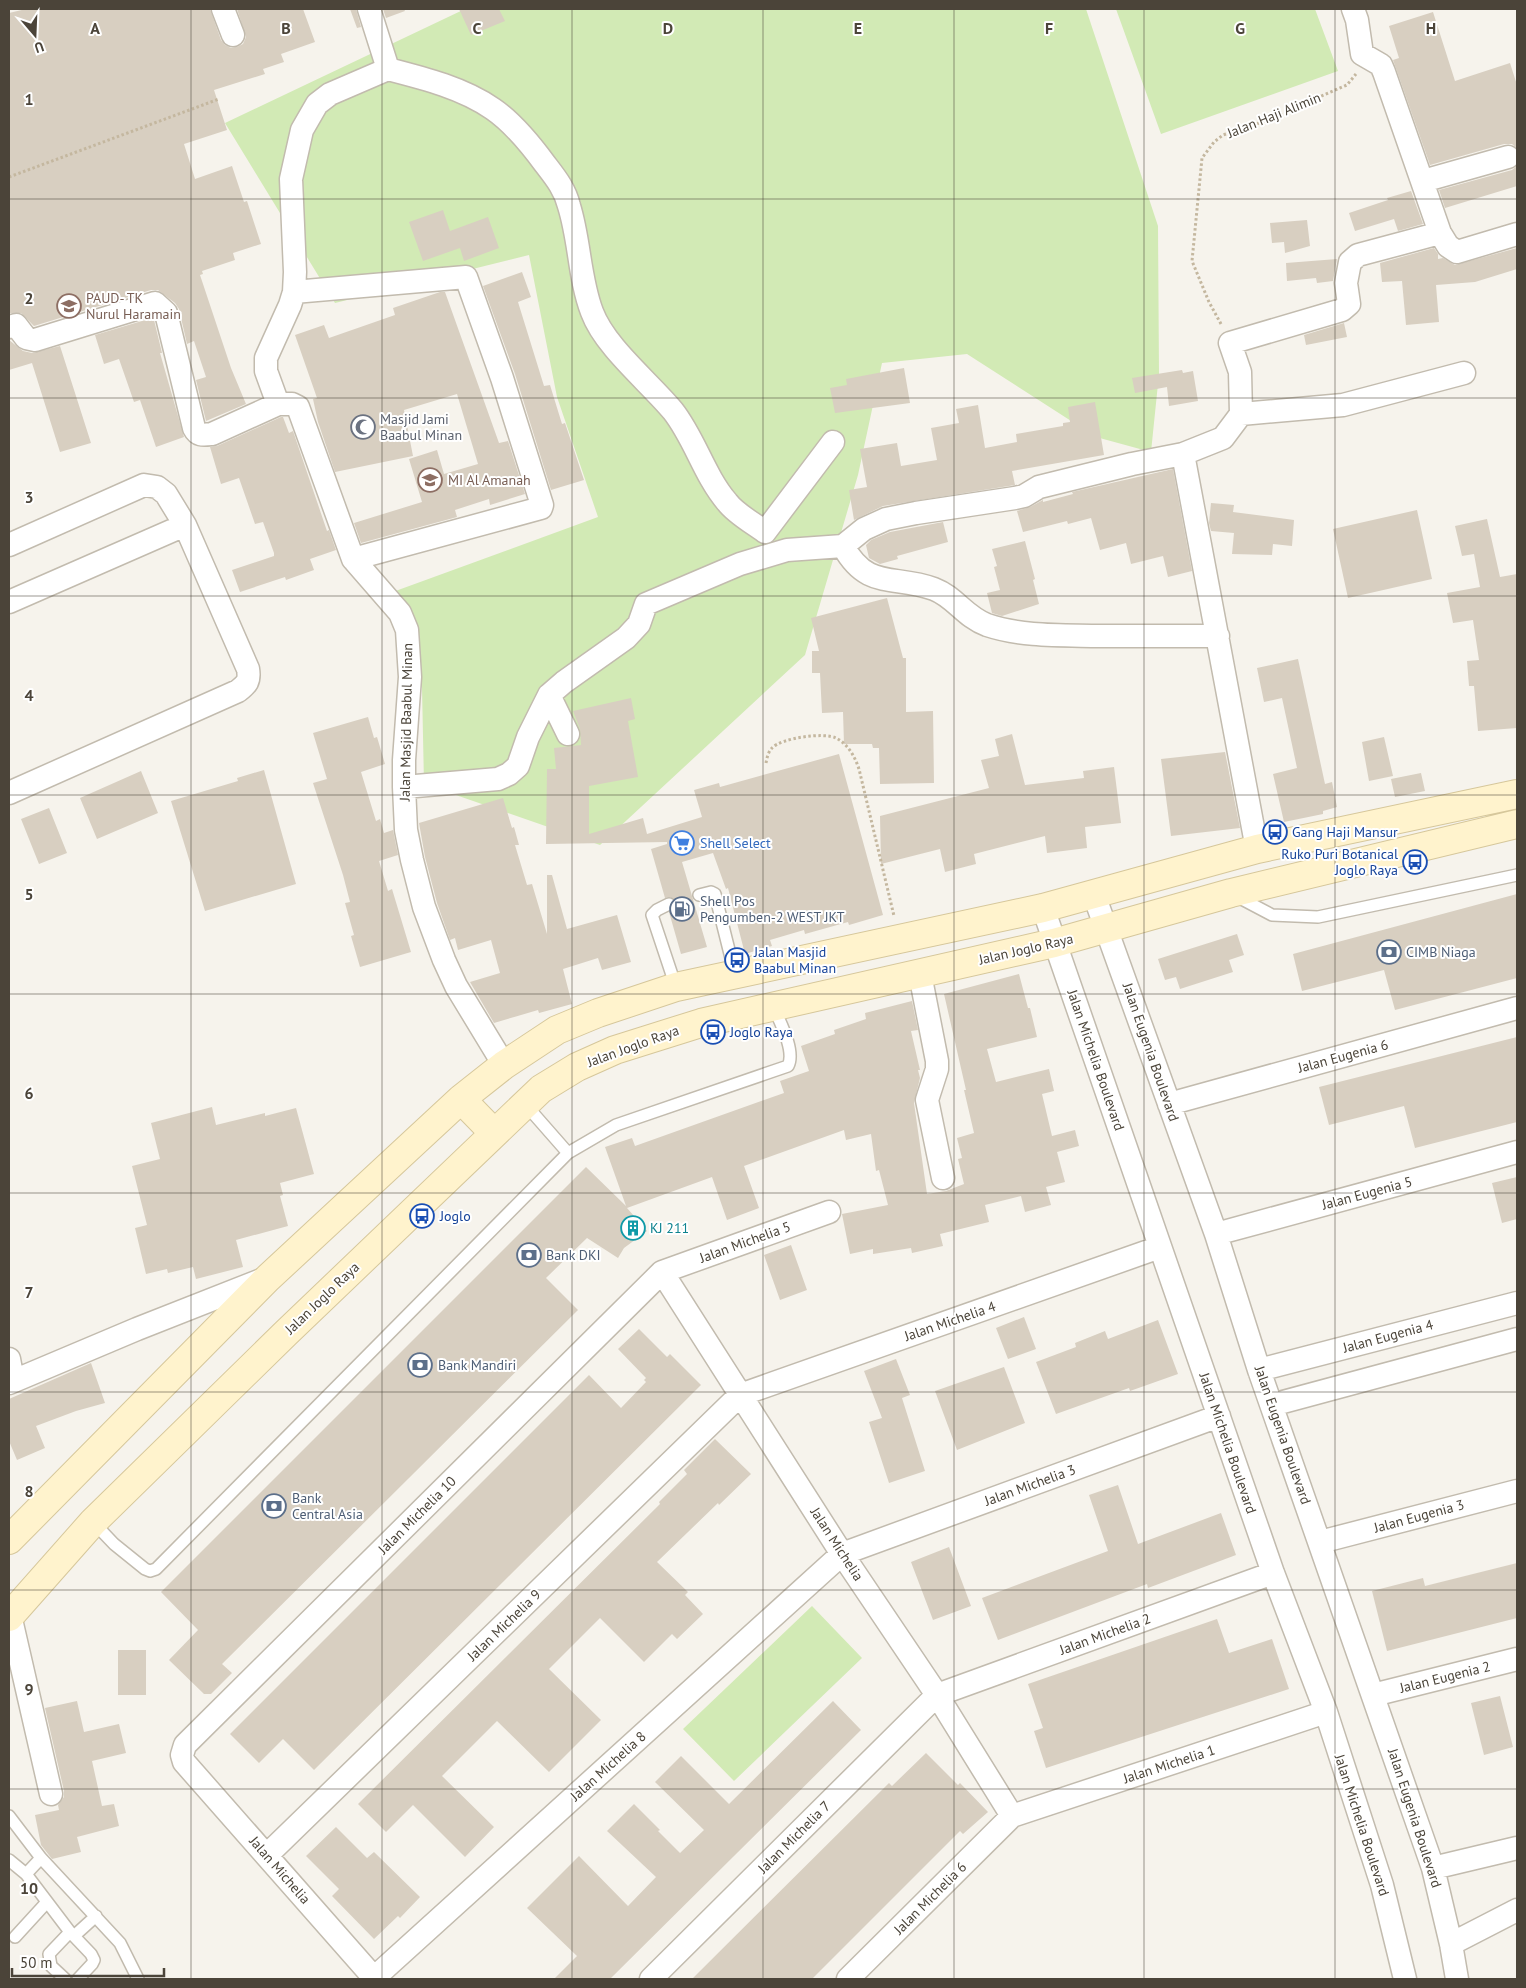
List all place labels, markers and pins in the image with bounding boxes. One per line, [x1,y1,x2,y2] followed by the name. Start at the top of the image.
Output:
[86,289,181,323] place label: PAUD- TK Nurul Haramain
[56,293,82,319] school or university icon: PAUD- TK Nurul Haramain
[380,410,462,444] place label: Masjid Jami Baabul Minan
[350,414,376,440] mosque icon: Masjid Jami Baabul Minan
[417,467,443,493] school or university icon: MI Al Amanah
[448,471,531,489] place label: MI Al Amanah
[1262,819,1288,845] bus stop icon: Gang Haji Mansur
[1292,823,1398,841] place label: Gang Haji Mansur
[669,830,695,856] supermarket icon: Shell Select
[700,834,771,852] place label: Shell Select
[1281,845,1398,879] place label: Ruko Puri Botanical Joglo Raya
[1402,849,1428,875] bus stop icon: Ruko Puri Botanical Joglo Raya
[700,892,845,926] place label: Shell Pos Pengumben-2 WEST JKT
[669,896,695,922] fuel station icon: Shell Pos Pengumben-2 WEST JKT
[1376,939,1402,965] bank icon: CIMB Niaga
[753,943,836,977] place label: Jalan Masjid Baabul Minan
[1406,943,1476,961] place label: CIMB Niaga
[724,947,750,973] bus stop icon: Jalan Masjid Baabul Minan
[700,1019,726,1045] bus stop icon: Joglo Raya
[729,1023,793,1041] place label: Joglo Raya
[409,1203,435,1229] bus stop icon: Joglo
[439,1207,471,1225] place label: Joglo
[620,1215,646,1241] building icon: KJ 211
[650,1219,689,1237] place label: KJ 211
[516,1242,542,1268] bank icon: Bank DKI
[546,1246,601,1264] place label: Bank DKI
[407,1352,433,1378] bank icon: Bank Mandiri
[438,1356,516,1374] place label: Bank Mandiri
[292,1489,363,1523] place label: Bank Central Asia
[261,1493,287,1519] bank icon: Bank Central Asia

